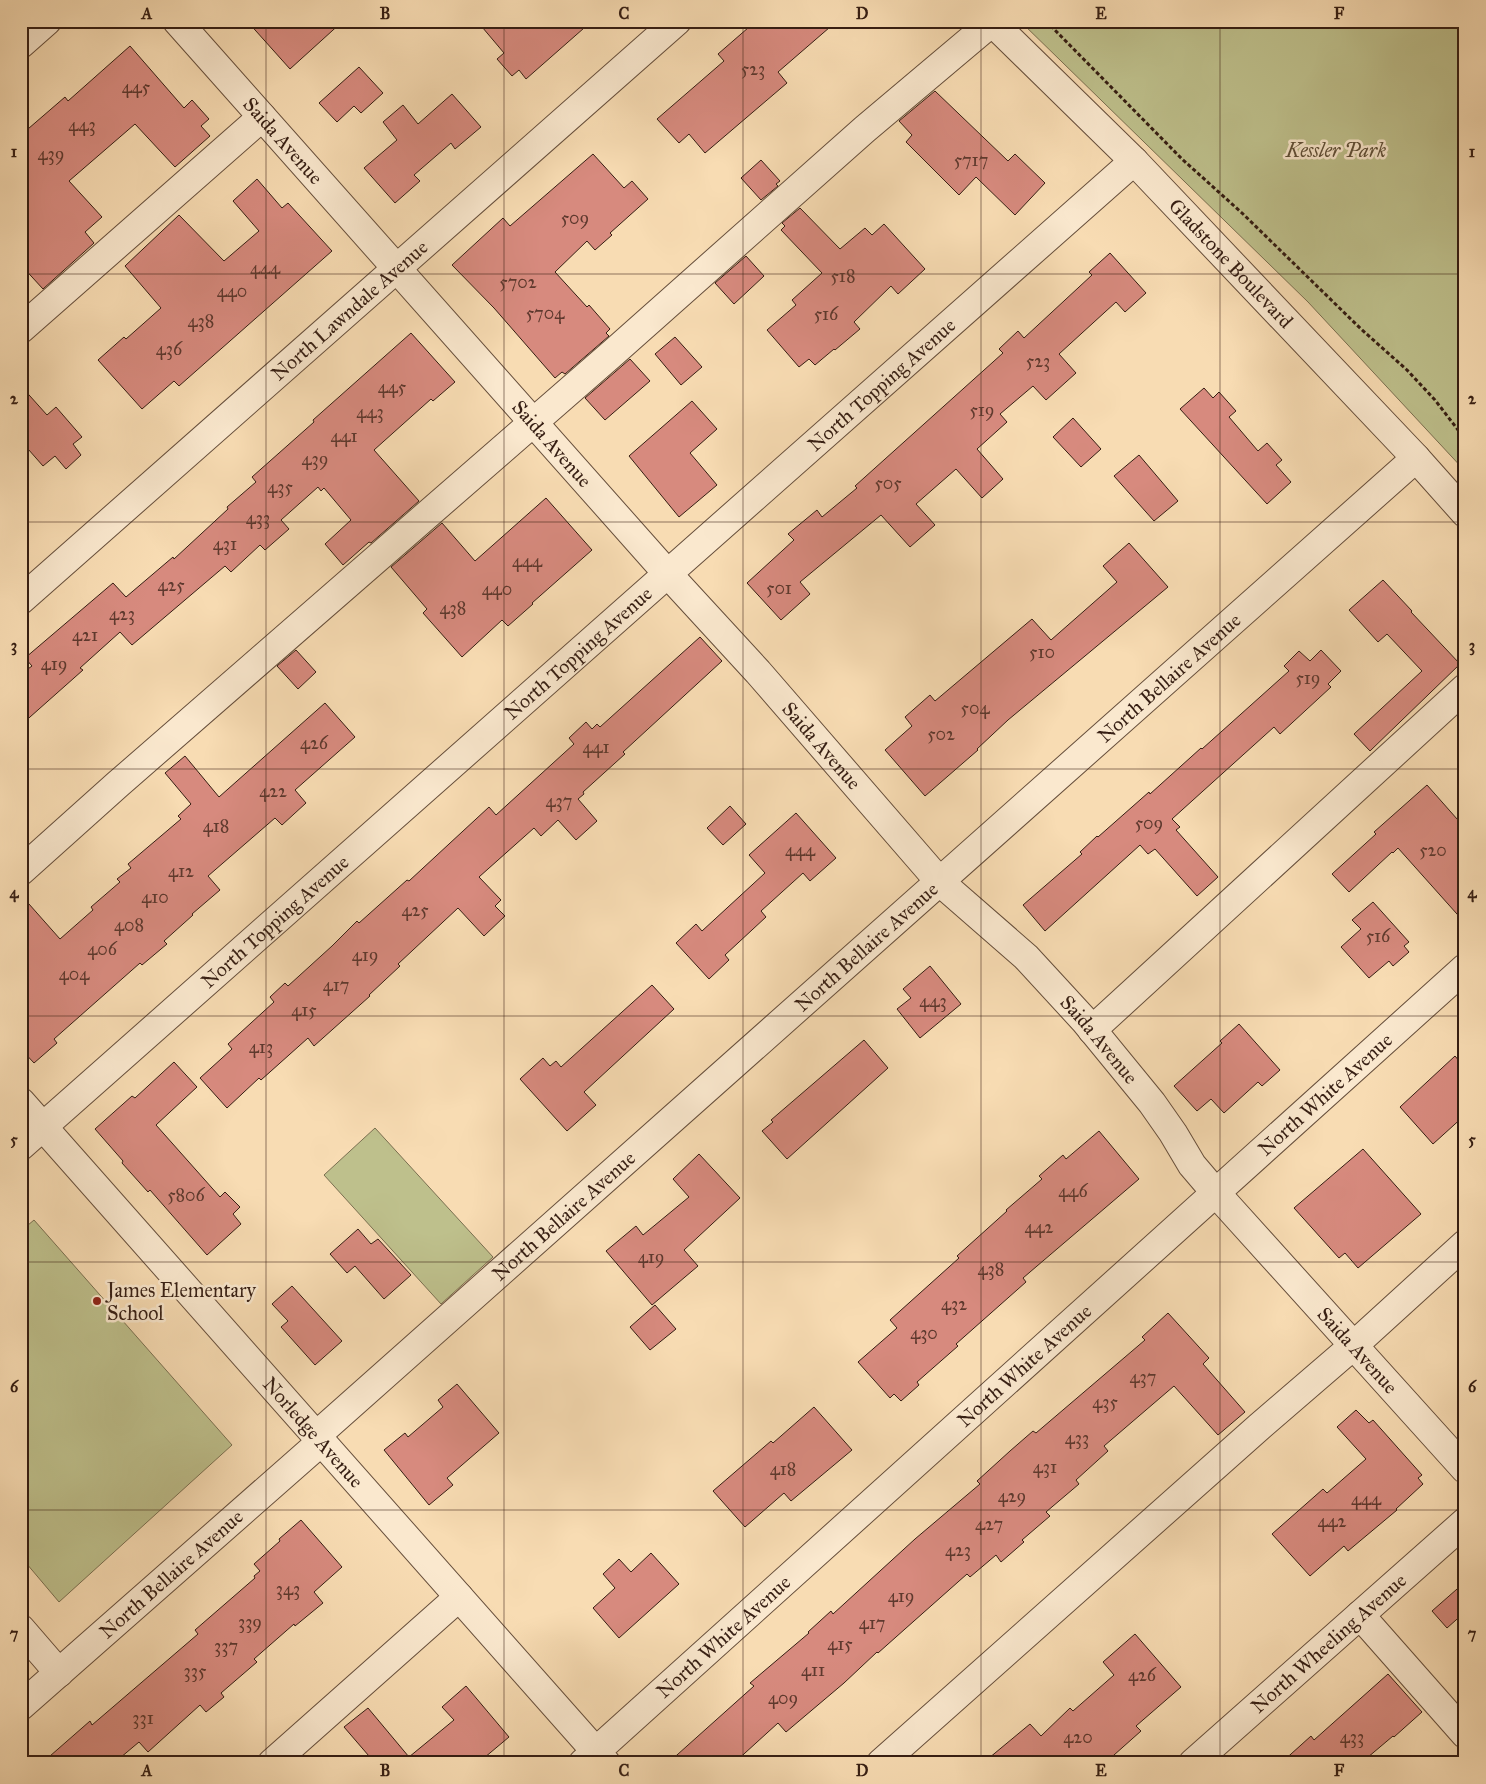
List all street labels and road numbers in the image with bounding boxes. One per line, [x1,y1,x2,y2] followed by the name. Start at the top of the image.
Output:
[238,92,328,189] street label: Saida Avenue
[1164,193,1298,333] street label: Gladstone Boulevard
[266,235,432,385] street label: North Lawndale Avenue
[803,313,960,456] street label: North Topping Avenue
[507,395,597,492] street label: Saida Avenue
[499,581,657,725] street label: North Topping Avenue
[1093,608,1245,747] street label: North Bellaire Avenue
[777,697,866,794] street label: Saida Avenue
[196,850,354,993] street label: North Topping Avenue
[790,877,943,1017] street label: North Bellaire Avenue
[1055,990,1143,1089] street label: Saida Avenue
[1253,1028,1397,1161] street label: North White Avenue
[487,1146,640,1286] street label: North Bellaire Avenue
[952,1299,1096,1432] street label: North White Avenue
[1313,1302,1403,1398] street label: Saida Avenue
[258,1372,369,1493] street label: Norledge Avenue
[94,1504,248,1643] street label: North Bellaire Avenue
[1246,1568,1411,1718] street label: North Wheeling Avenue
[651,1570,795,1703] street label: North White Avenue

